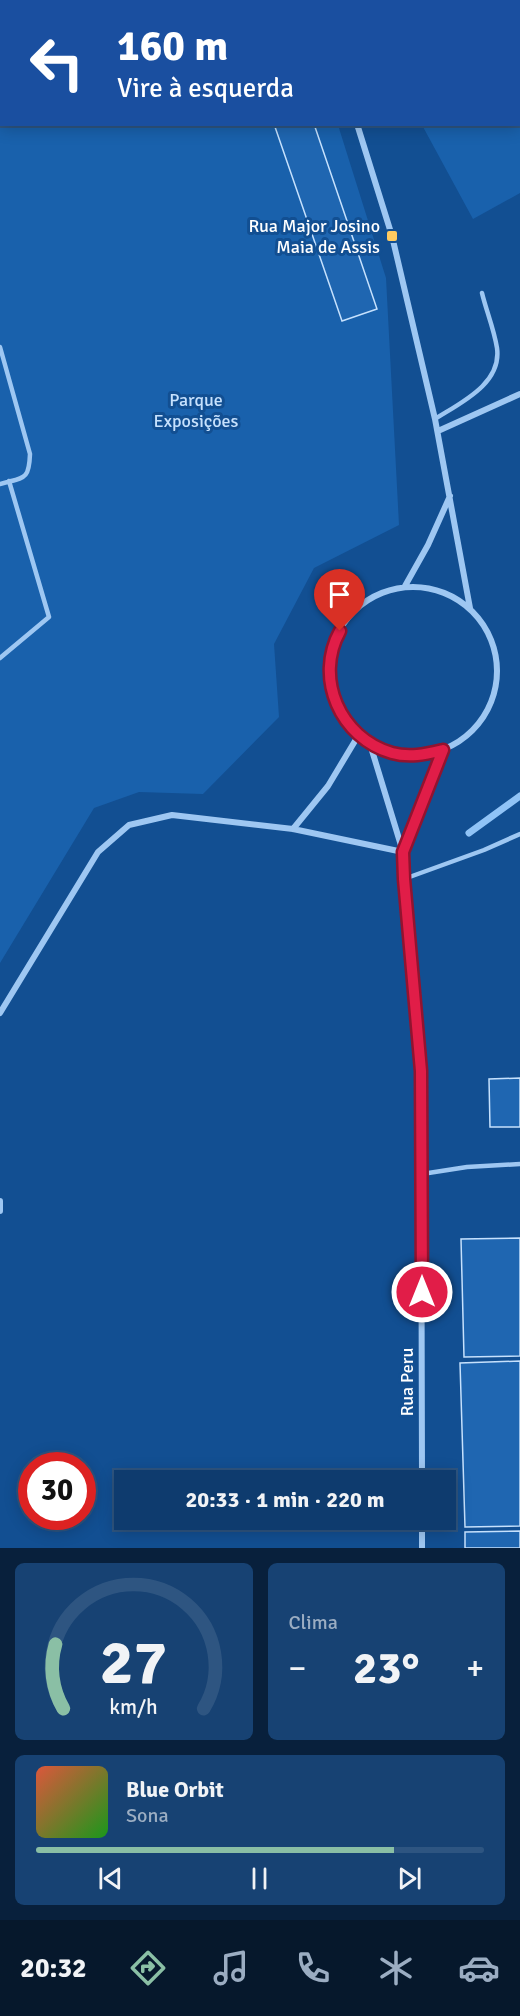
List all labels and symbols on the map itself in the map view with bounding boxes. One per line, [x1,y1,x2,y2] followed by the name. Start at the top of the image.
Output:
[249,215,380,258] place label: Rua Major Josino Maia de Assis
[385,229,399,243] marker: Rua Major Josino Maia de Assis
[154,389,239,432] park label: Parque Exposições
[314,569,365,631] pin
[390,1260,454,1324] position arrow
[396,1348,418,1416] street label: Rua Peru
[18,1452,96,1530] speed limit sign: 30

